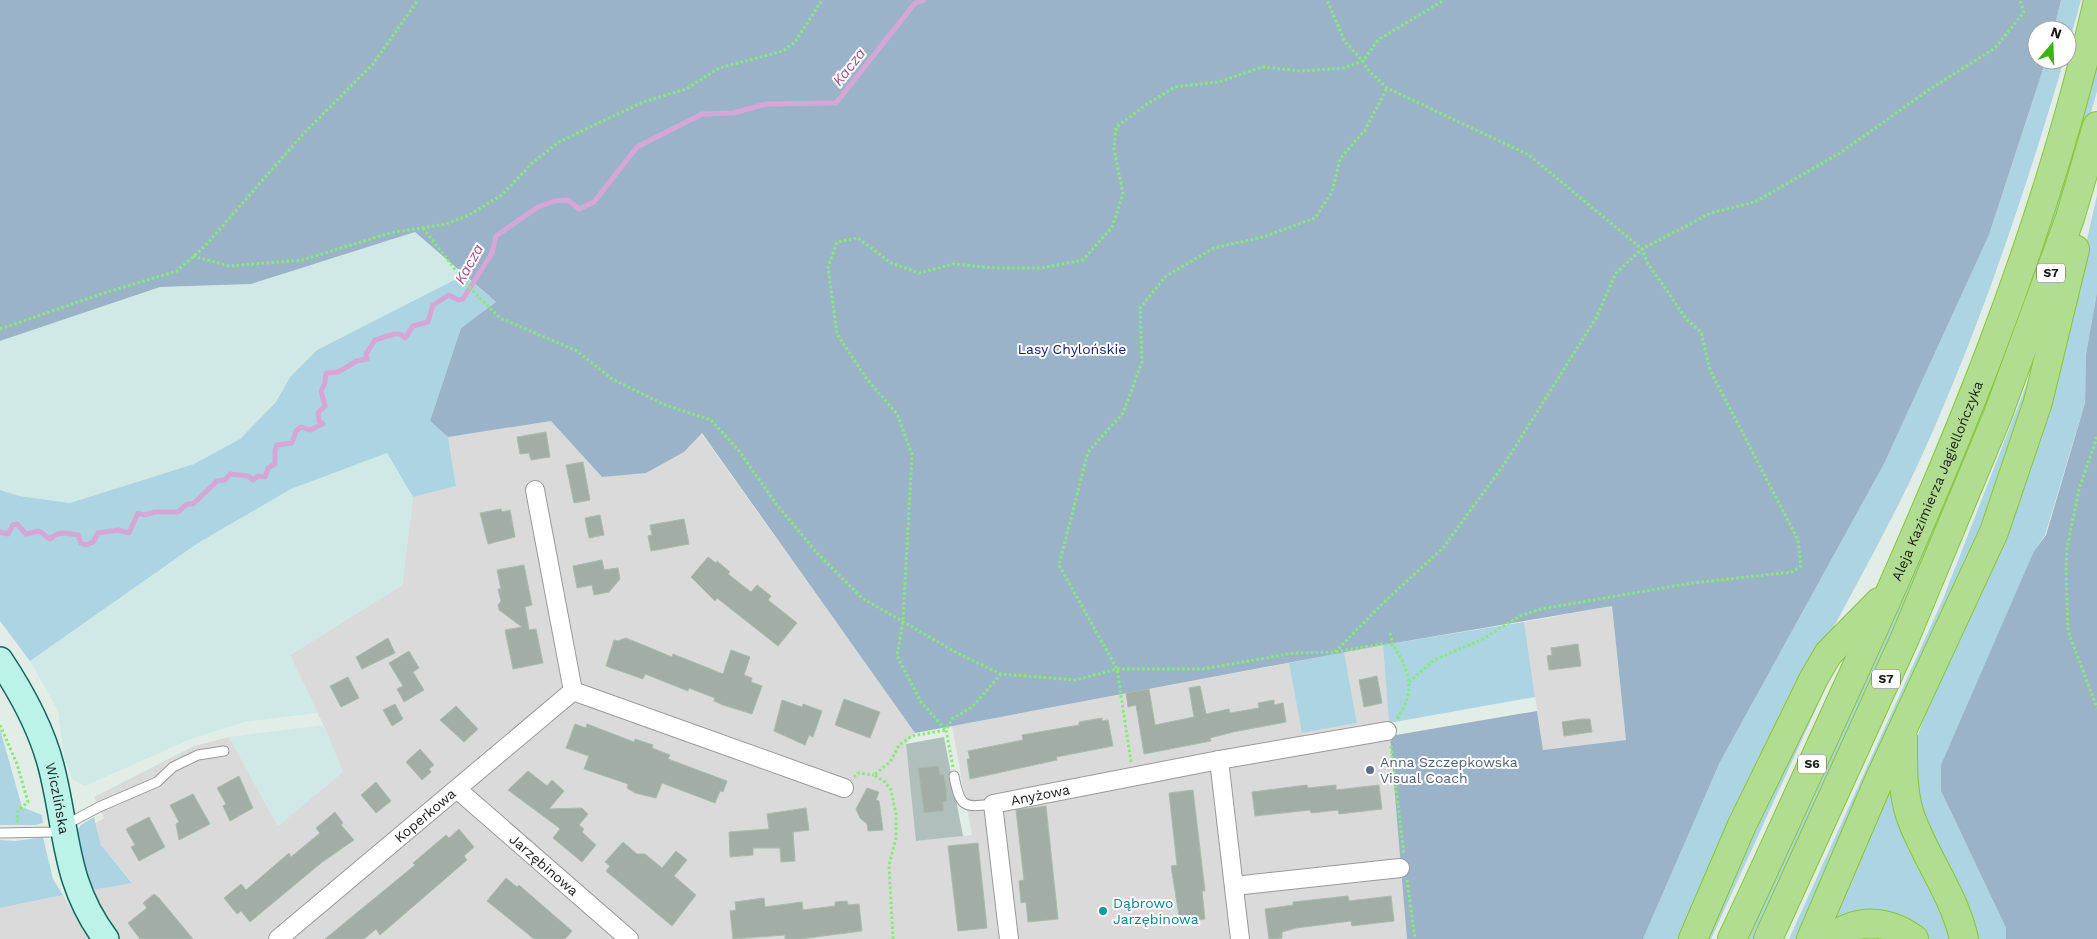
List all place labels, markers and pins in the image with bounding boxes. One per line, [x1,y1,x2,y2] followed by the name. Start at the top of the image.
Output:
[1380,754,1518,786] place label: Anna Szczepkowska Visual Coach
[1364,764,1376,776] marker: Anna Szczepkowska Visual Coach
[1113,895,1199,927] place label: Dąbrowo Jarzębinowa
[1097,905,1109,917] marker: Dąbrowo Jarzębinowa

